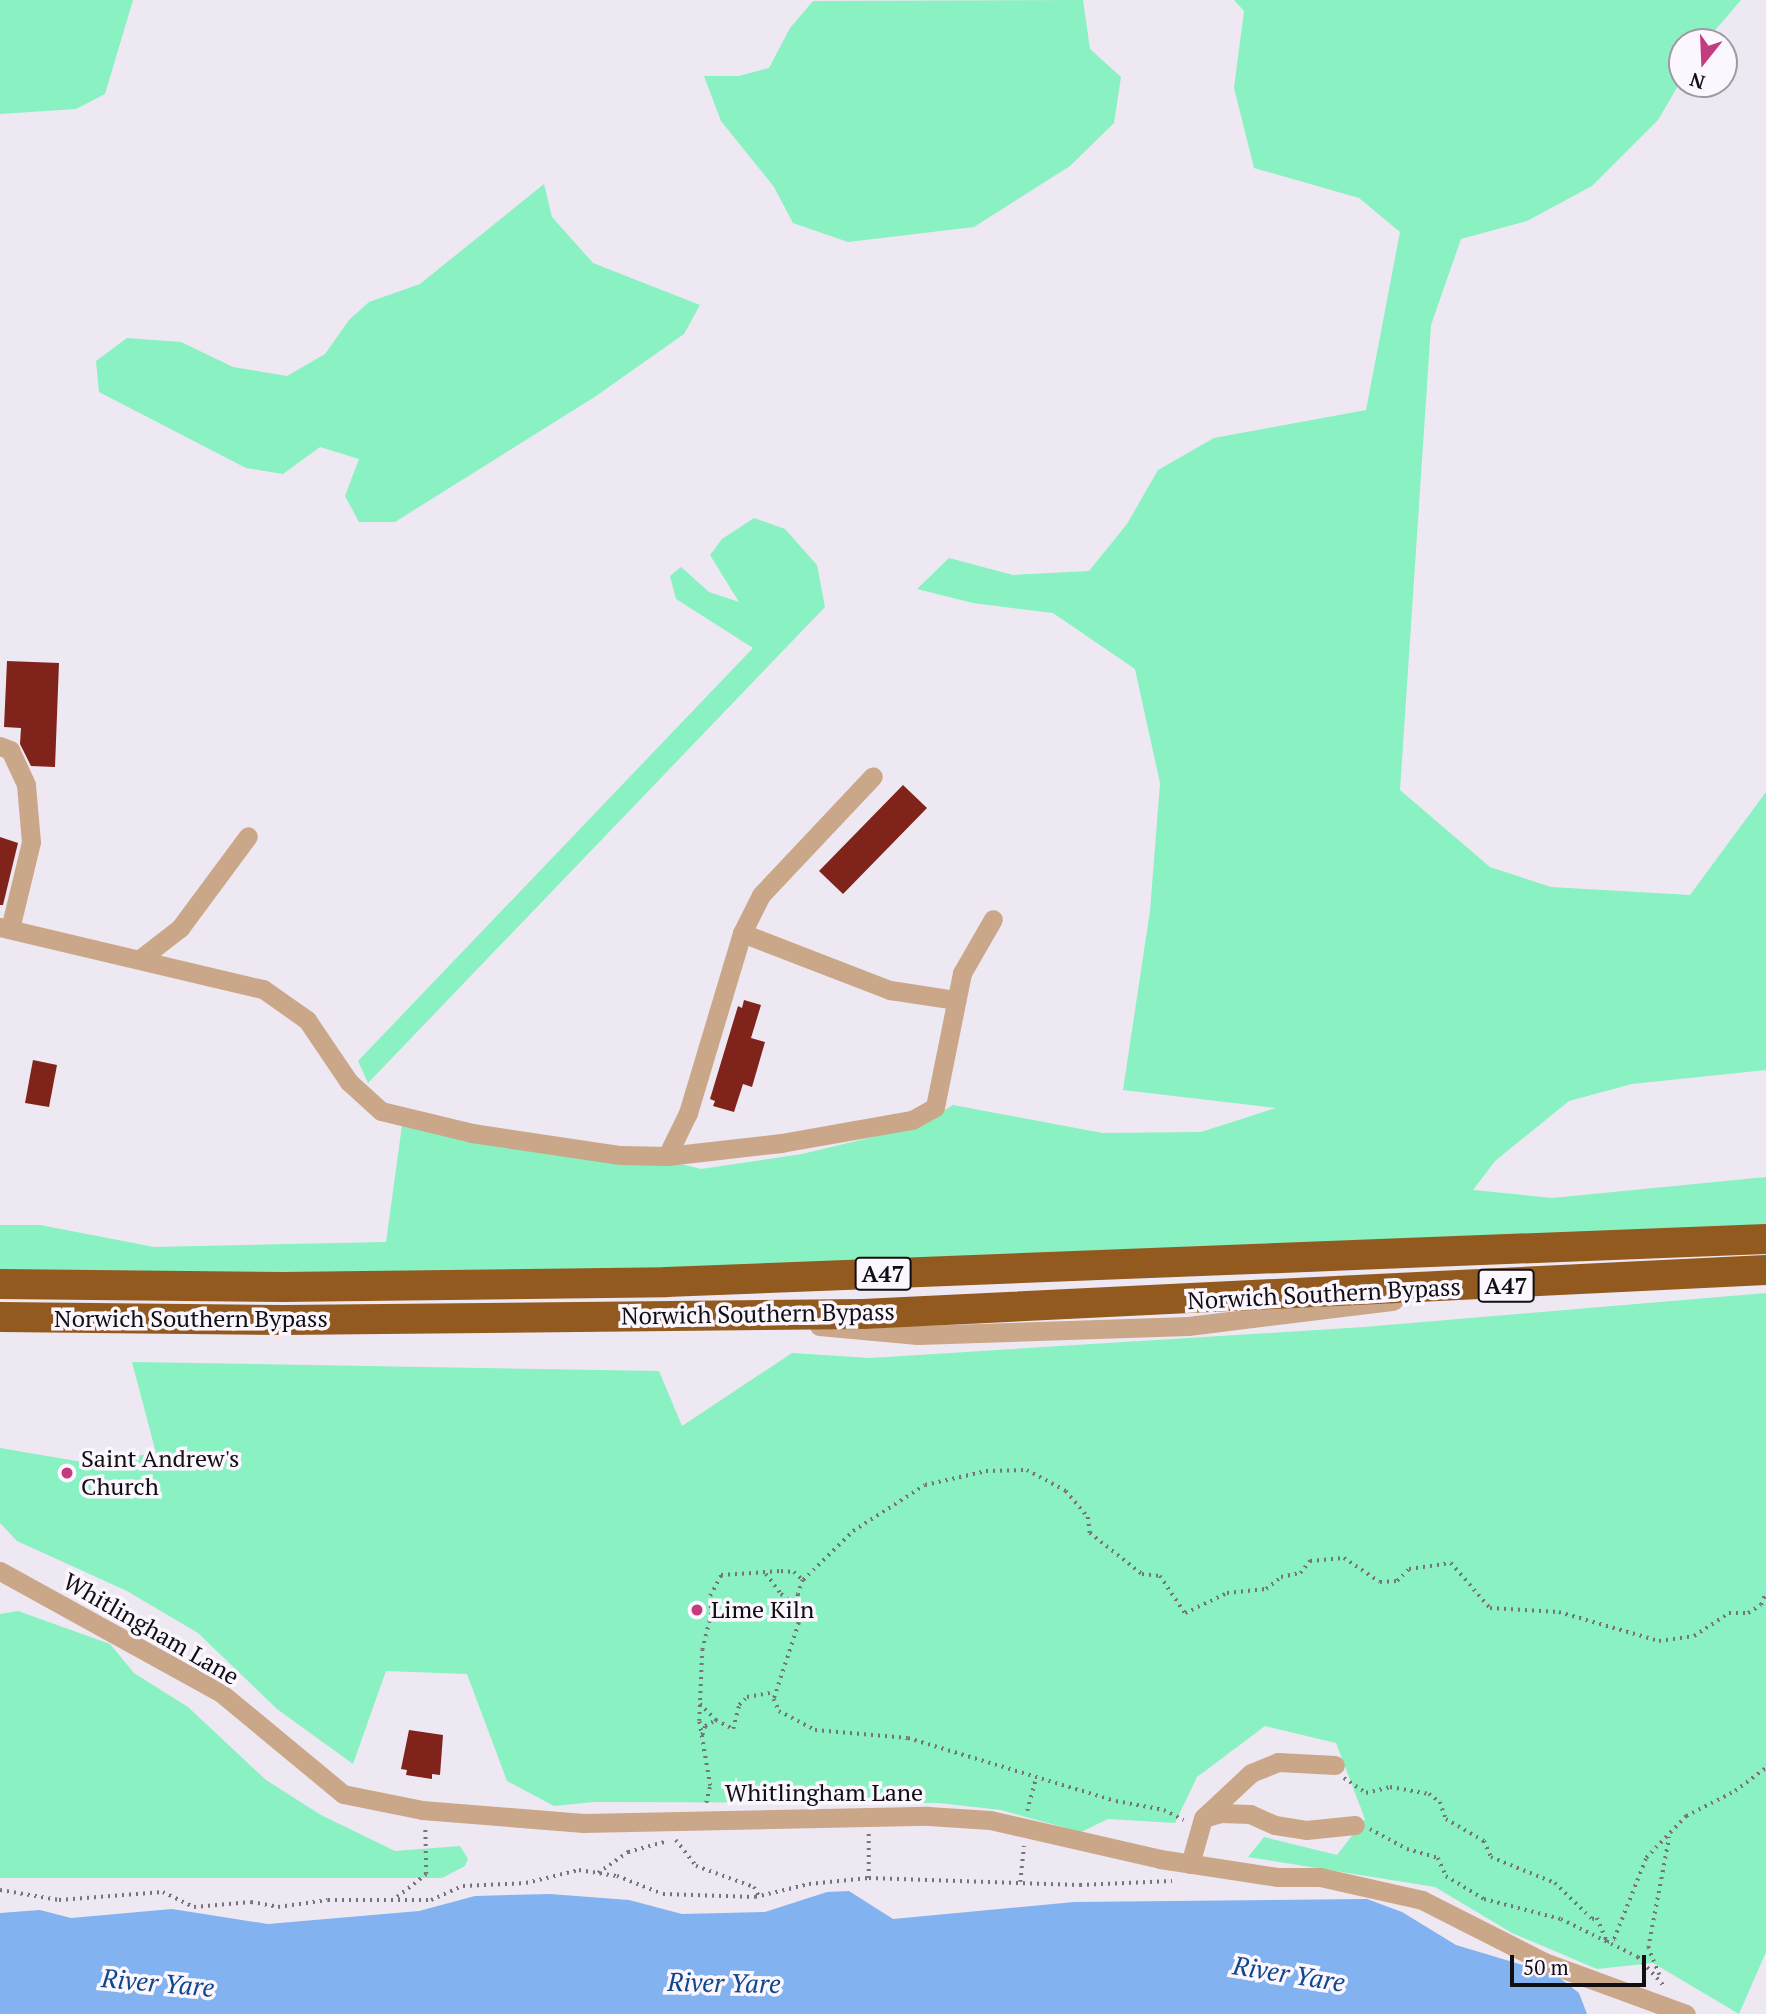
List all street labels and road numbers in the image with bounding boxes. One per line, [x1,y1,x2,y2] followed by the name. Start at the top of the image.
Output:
[853,1254,913,1294] road number: A47
[1476,1266,1536,1306] road number: A47
[1187,1272,1461,1316] street label: Norwich Southern Bypass
[621,1297,895,1331] street label: Norwich Southern Bypass
[54,1305,328,1333] street label: Norwich Southern Bypass
[58,1567,244,1691] street label: Whitlingham Lane
[725,1779,923,1807] street label: Whitlingham Lane

